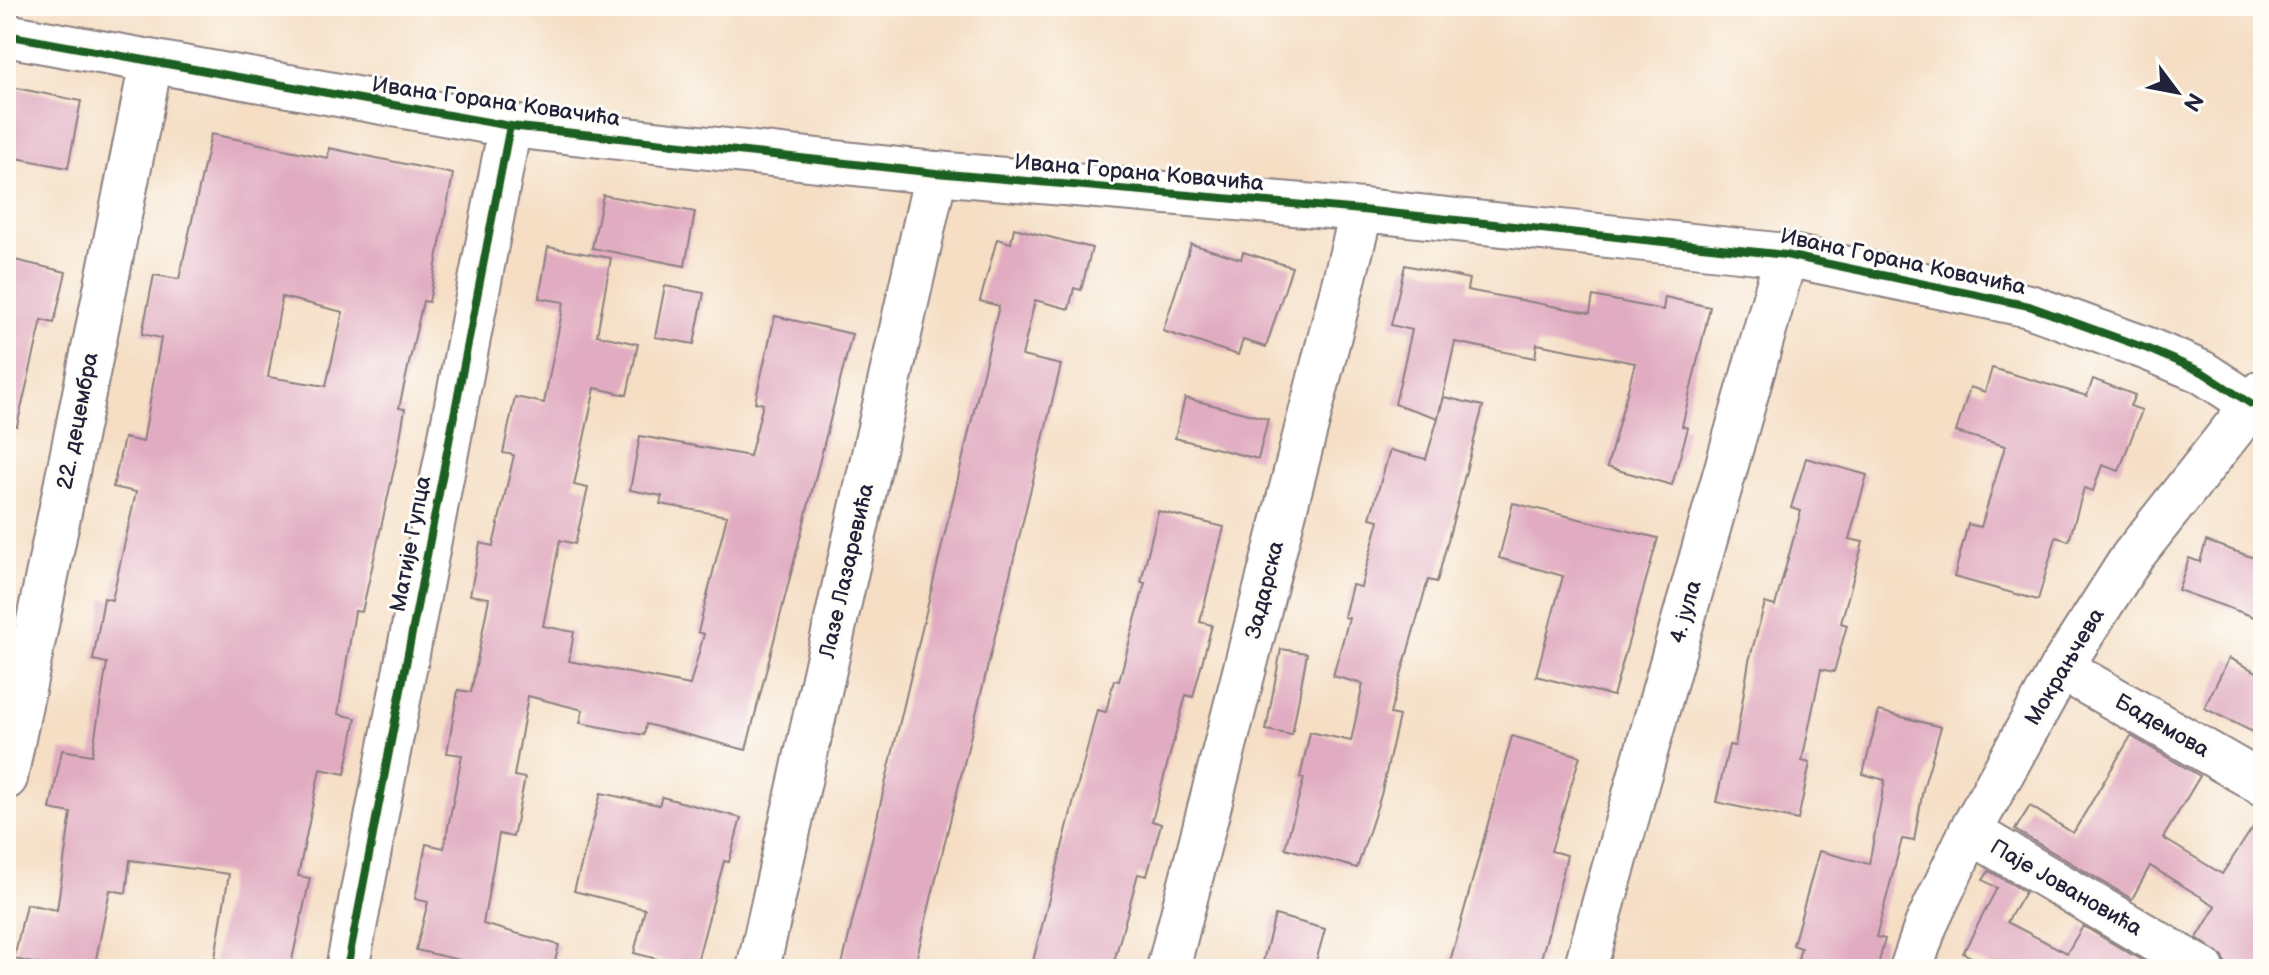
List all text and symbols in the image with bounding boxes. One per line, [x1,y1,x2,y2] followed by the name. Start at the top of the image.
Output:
[2137,52,2217,132] north arrow
[370,71,622,133] street label: Ивана Горана Ковачића
[2177,88,2209,116] text: N
[1013,149,1265,197] street label: Ивана Горана Ковачића
[1778,223,2028,301] street label: Ивана Горана Ковачића
[51,350,105,492] street label: 22. децембра
[385,474,437,614] street label: Матије Гупца
[814,481,880,662] street label: Лазе Лазаревића
[1240,538,1290,642] street label: Задарска
[1664,577,1708,647] street label: 4. јула
[2019,603,2111,731] street label: Мокрањчева
[2110,688,2214,764] street label: Бадемова
[1985,834,2147,942] street label: Паје Јовановића

